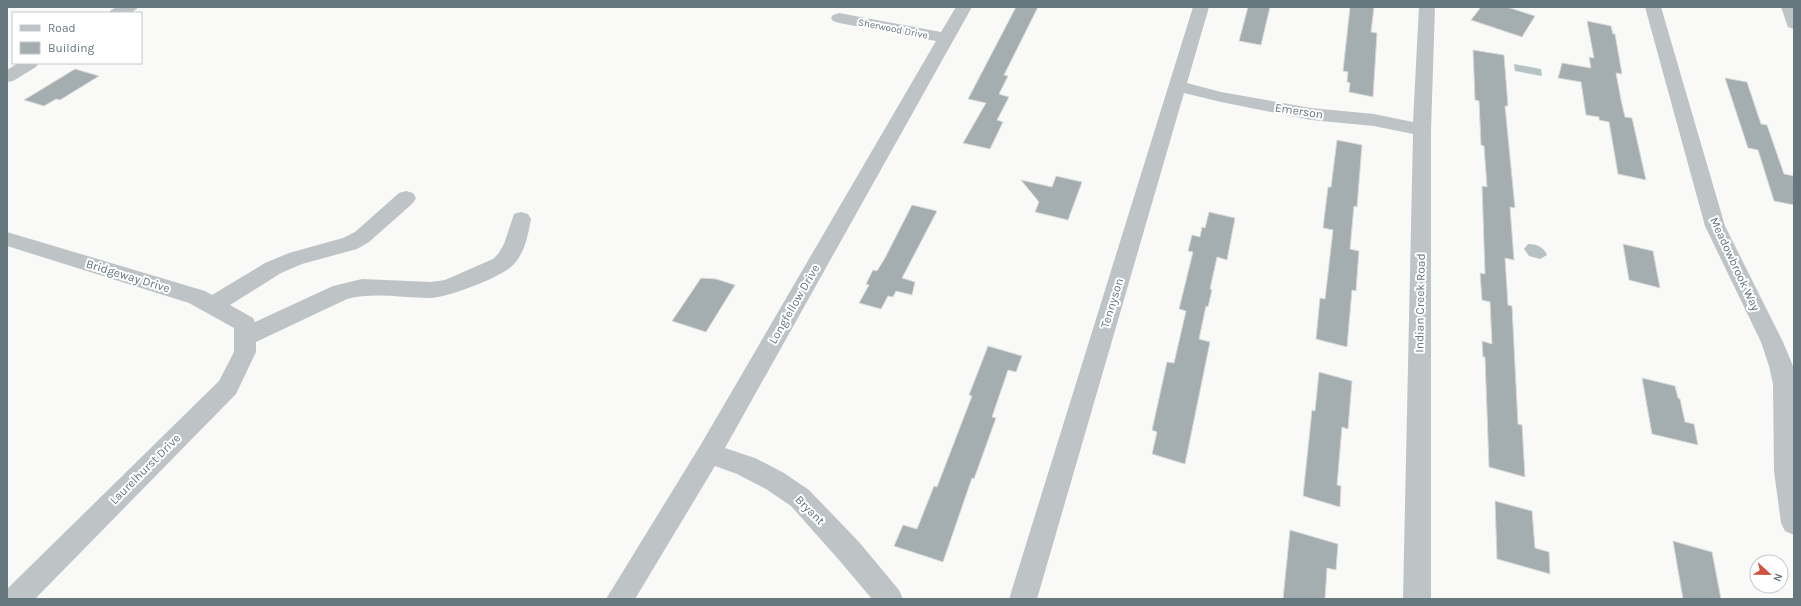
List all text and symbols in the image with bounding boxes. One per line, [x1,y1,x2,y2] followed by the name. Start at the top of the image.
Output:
[12,12,142,64] legend
[857,16,929,42] street label: Sherwood Drive
[48,21,76,35] text: Road
[48,41,95,55] text: Building
[1274,100,1324,122] street label: Emerson
[1707,215,1763,314] street label: Meadowbrook Way
[1412,253,1428,353] street label: Indian Creek Road
[84,257,172,295] street label: Bridgeway Drive
[766,262,822,346] street label: Longfellow Drive
[1098,276,1126,330] street label: Tennyson
[107,431,183,507] street label: Laurelhurst Drive
[792,492,828,528] street label: Bryant
[1749,554,1789,594] north arrow
[1770,571,1785,584] text: N

